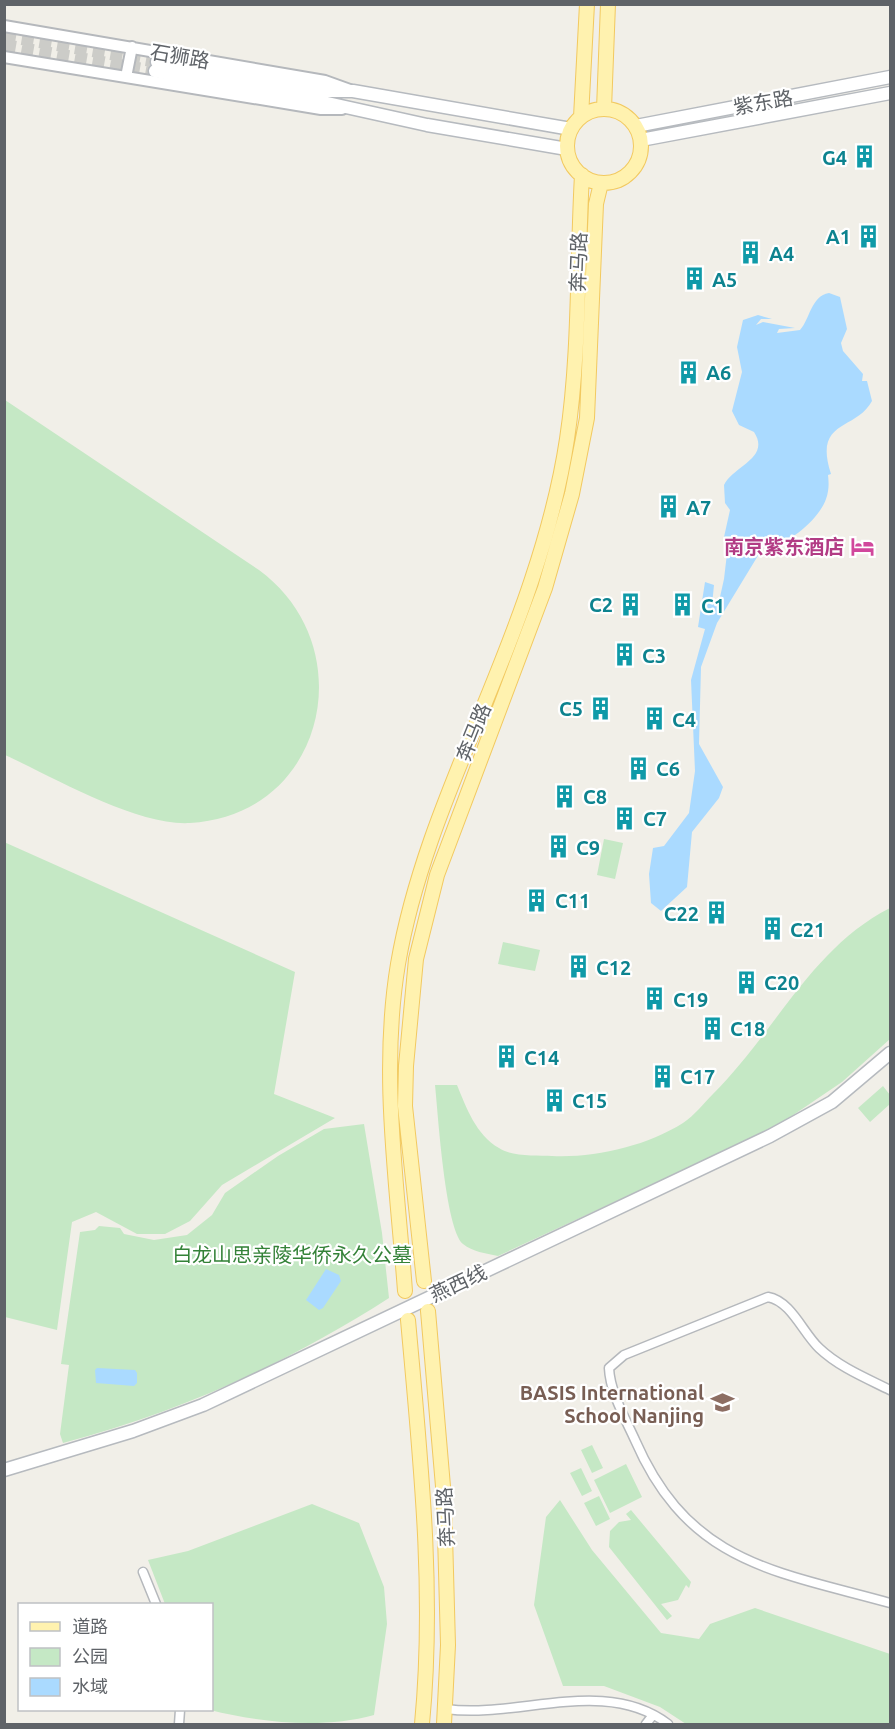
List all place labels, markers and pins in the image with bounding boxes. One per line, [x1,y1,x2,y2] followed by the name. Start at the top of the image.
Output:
[852,144,878,170] building icon: G4
[822,146,847,169] place label: G4
[856,223,882,249] building icon: A1
[826,225,851,248] place label: A1
[738,240,764,266] building icon: A4
[769,242,794,265] place label: A4
[681,266,707,292] building icon: A5
[712,268,737,291] place label: A5
[675,359,701,385] building icon: A6
[706,361,731,384] place label: A6
[655,494,681,520] building icon: A7
[686,496,711,519] place label: A7
[849,533,875,559] hotel icon: 南京紫东酒店
[724,535,844,558] place label: 南京紫东酒店
[618,591,644,617] building icon: C2
[670,592,696,618] building icon: C1
[589,593,613,616] place label: C2
[701,594,725,617] place label: C1
[611,642,637,668] building icon: C3
[642,644,666,667] place label: C3
[588,695,614,721] building icon: C5
[559,697,583,720] place label: C5
[641,706,667,732] building icon: C4
[672,708,696,731] place label: C4
[625,755,651,781] building icon: C6
[656,757,680,780] place label: C6
[552,783,578,809] building icon: C8
[583,785,607,808] place label: C8
[612,805,638,831] building icon: C7
[643,807,667,830] place label: C7
[545,834,571,860] building icon: C9
[576,836,600,859] place label: C9
[524,887,550,913] building icon: C11
[555,889,590,912] place label: C11
[704,900,730,926] building icon: C22
[664,902,699,925] place label: C22
[759,916,785,942] building icon: C21
[790,918,825,941] place label: C21
[565,954,591,980] building icon: C12
[596,956,631,979] place label: C12
[733,969,759,995] building icon: C20
[764,971,799,994] place label: C20
[642,986,668,1012] building icon: C19
[673,988,708,1011] place label: C19
[699,1015,725,1041] building icon: C18
[730,1017,765,1040] place label: C18
[493,1044,519,1070] building icon: C14
[524,1046,559,1069] place label: C14
[649,1063,675,1089] building icon: C17
[680,1065,715,1088] place label: C17
[541,1087,567,1113] building icon: C15
[572,1089,607,1112] place label: C15
[520,1381,704,1427] place label: BASIS International School Nanjing
[709,1390,735,1416] school or university icon: BASIS International School Nanjing

